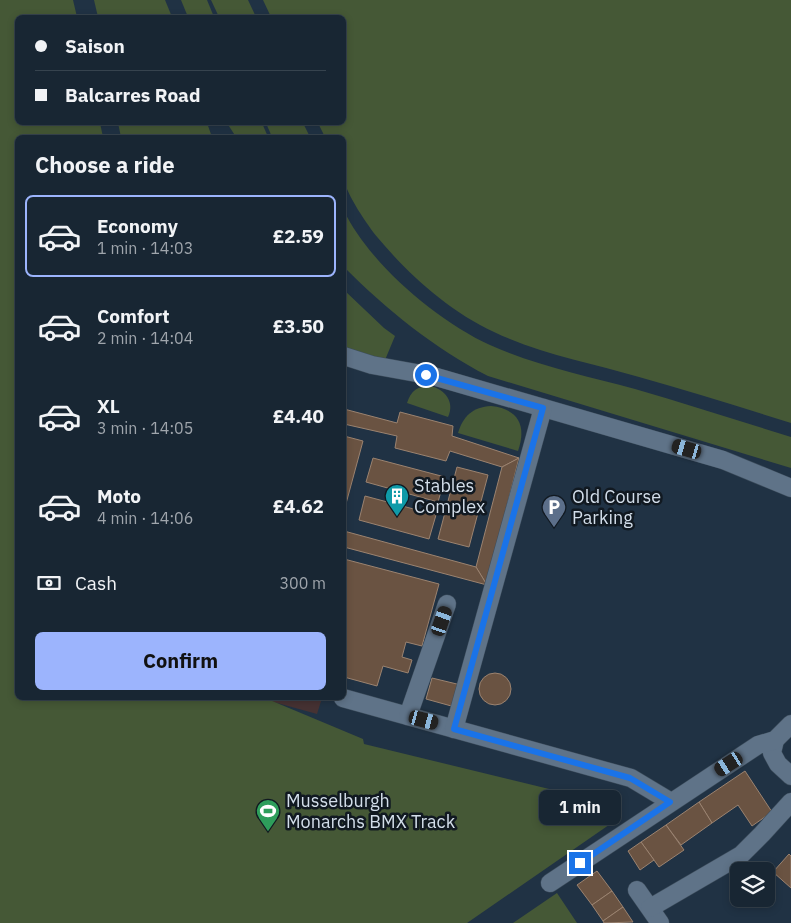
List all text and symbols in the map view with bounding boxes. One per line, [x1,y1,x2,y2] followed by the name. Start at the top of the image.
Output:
[65,34,125,58] text: Saison
[65,83,200,107] text: Balcarres Road
[35,150,175,179] text: Choose a ride
[37,214,82,259] icon: car
[97,214,178,238] text: Economy
[273,224,324,248] text: £2.59
[97,238,193,258] text: 1 min · 14:03
[37,304,82,349] icon: car
[97,304,170,328] text: Comfort
[273,314,324,338] text: £3.50
[97,328,193,348] text: 2 min · 14:04
[415,364,437,386] route start
[37,394,82,439] icon: car
[97,394,120,418] text: XL
[273,404,324,428] text: £4.40
[97,418,193,438] text: 3 min · 14:05
[670,438,703,460] car
[414,474,485,518] place label: Stables Complex
[384,483,410,517] building icon: Stables Complex
[37,484,82,529] icon: car
[97,484,141,508] text: Moto
[572,485,661,529] place label: Old Course Parking
[273,494,324,518] text: £4.62
[541,494,567,528] parking icon: Old Course Parking
[97,508,193,528] text: 4 min · 14:06
[35,569,63,597] icon: cash
[75,571,117,595] text: Cash
[279,573,326,593] text: 300 m
[430,604,453,638] car
[35,632,326,690] button: Confirm
[407,709,440,731] car
[712,750,745,778] car
[286,789,456,833] place label: Musselburgh Monarchs BMX Track
[539,790,621,826] callout: 1 min
[559,797,601,817] text: 1 min
[255,798,281,832] sports icon: Musselburgh Monarchs BMX Track
[569,852,591,874] route end
[730,862,775,907] map controls
[730,862,775,907] button: layers

